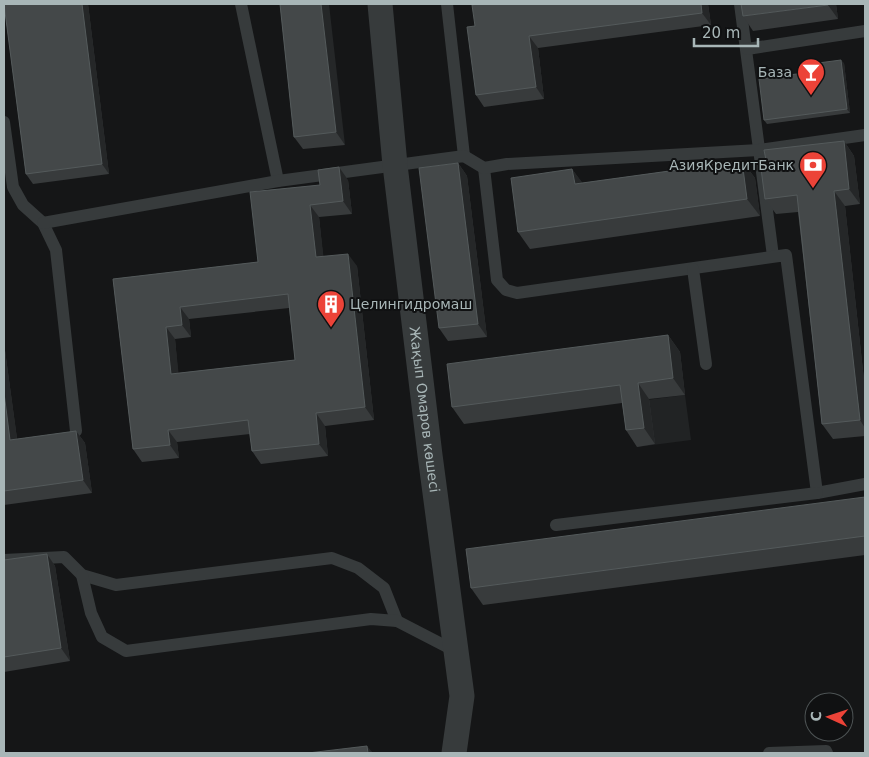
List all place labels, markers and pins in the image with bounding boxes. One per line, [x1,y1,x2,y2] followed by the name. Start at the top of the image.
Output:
[796,57,826,96] bar icon: База
[758,64,792,80] place label: База
[798,150,828,189] bank icon: АзияКредитБанк
[669,157,794,173] place label: АзияКредитБанк
[316,289,346,328] building icon: Целингидромаш
[350,296,472,312] place label: Целингидромаш

